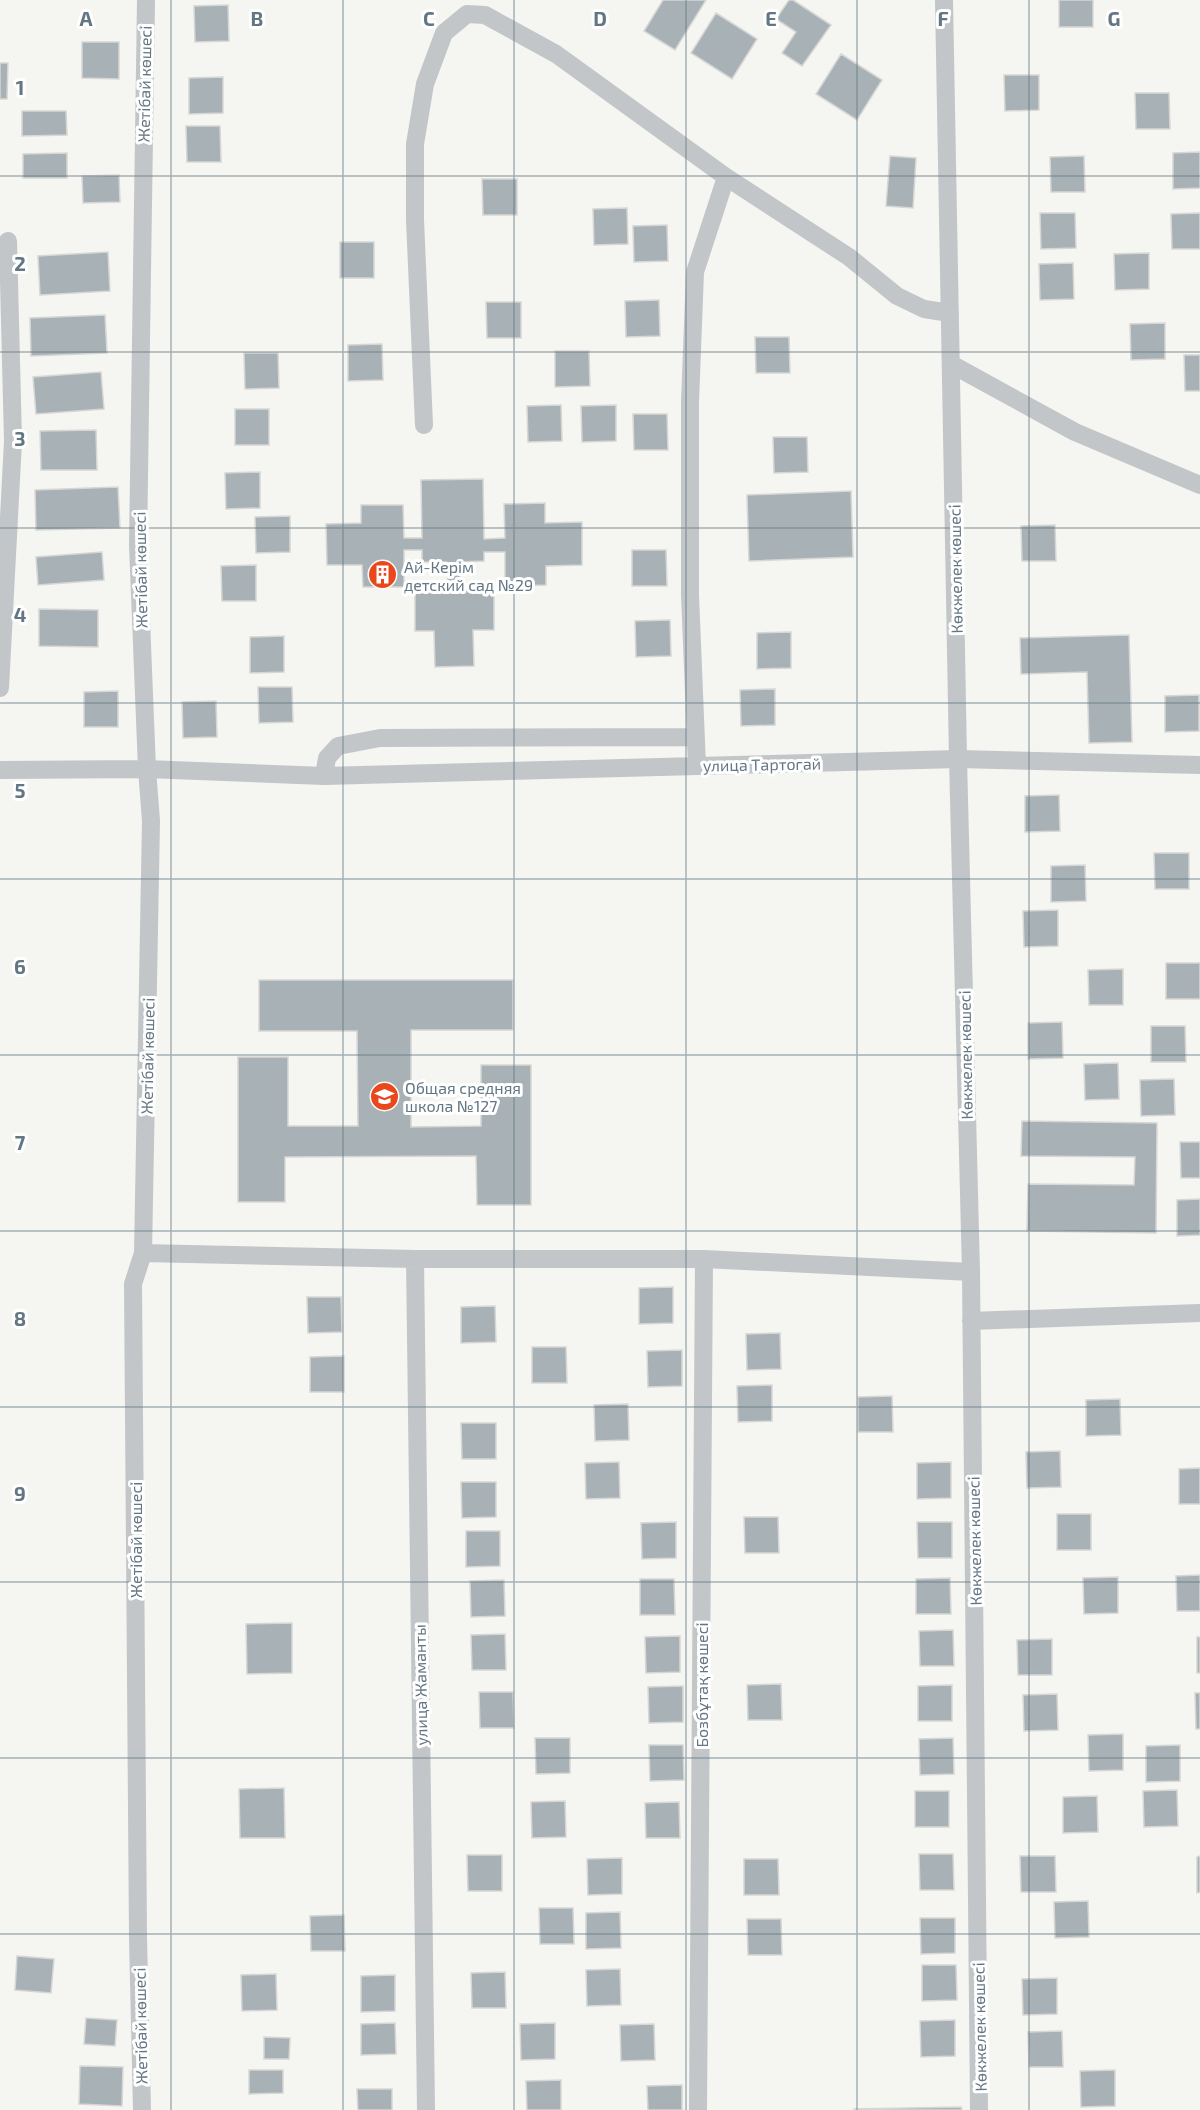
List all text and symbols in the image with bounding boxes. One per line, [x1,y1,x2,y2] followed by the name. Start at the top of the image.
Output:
[79,6,93,30] text: A
[251,6,263,30] text: B
[423,6,435,30] text: C
[593,6,607,30] text: D
[765,6,777,30] text: E
[937,6,949,30] text: F
[1108,6,1120,30] text: G
[133,26,155,142] street label: Жетібай көшесі
[16,75,24,99] text: 1
[14,251,26,275] text: 2
[14,426,26,450] text: 3
[944,504,966,634] street label: Көкжелек көшесі
[129,512,151,628] street label: Жетібай көшесі
[404,557,533,594] place label: Ай-Керім детский сад №29
[367,559,399,591] building icon: Ай-Керім детский сад №29
[14,602,27,626] text: 4
[703,753,821,776] street label: улица Тартогай
[14,778,26,802] text: 5
[14,954,26,978] text: 6
[954,990,976,1120] street label: Көкжелек көшесі
[136,998,158,1114] street label: Жетібай көшесі
[405,1078,521,1115] place label: Общая средняя школа №127
[368,1080,400,1112] school or university icon: Общая средняя школа №127
[15,1130,26,1154] text: 7
[14,1306,26,1330] text: 8
[963,1476,985,1606] street label: Көкжелек көшесі
[14,1481,26,1505] text: 9
[126,1482,145,1598] street label: Жетібай көшесі
[692,1622,711,1748] street label: Бозбұтақ көшесі
[409,1624,432,1746] street label: улица Жаманты
[968,1962,990,2092] street label: Көкжелек көшесі
[129,1968,151,2084] street label: Жетібай көшесі

